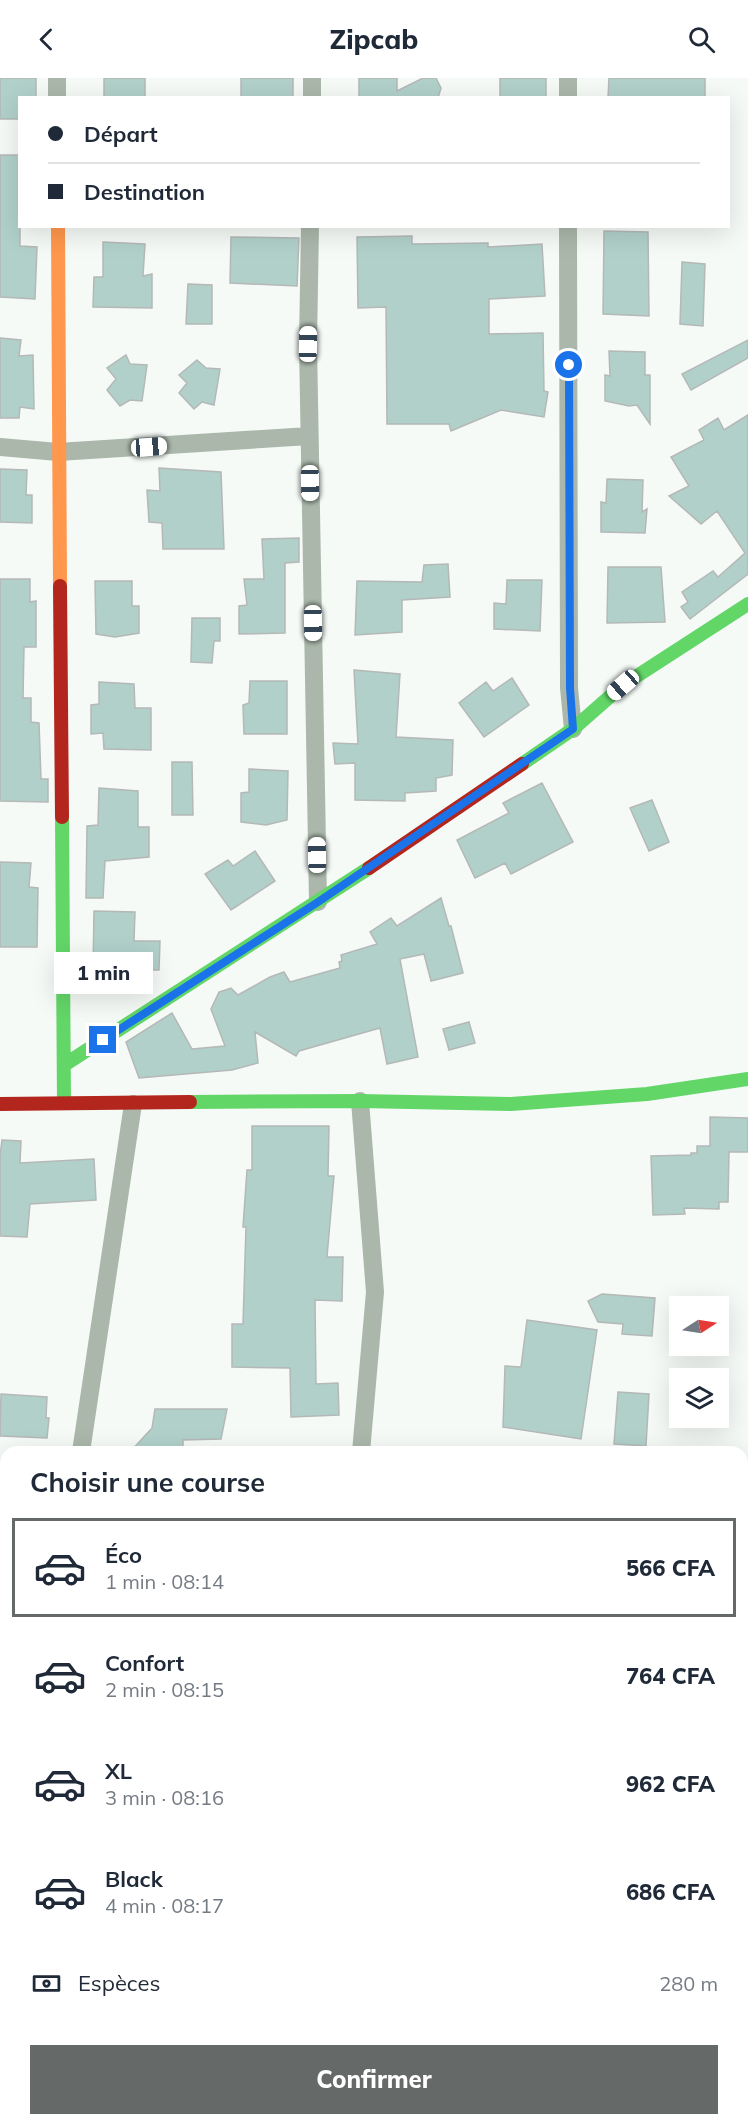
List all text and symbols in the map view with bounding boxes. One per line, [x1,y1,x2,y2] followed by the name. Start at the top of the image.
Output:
[330,22,418,56] text: Zipcab
[30,23,63,56] icon: back
[685,23,718,56] icon: search
[84,120,158,148] text: Départ
[84,178,205,206] text: Destination
[299,326,317,362] car
[555,351,582,378] route start
[130,437,168,457] car
[301,465,319,501] car
[304,605,322,641] car
[604,666,642,704] car
[308,837,326,873] car
[54,953,152,995] callout: 1 min
[77,960,130,985] text: 1 min
[89,1026,116,1053] route end
[669,1296,729,1356] north arrow
[669,1296,729,1428] map controls
[669,1368,729,1428] button: layers
[30,1465,265,1499] text: Choisir une course
[33,1541,87,1595] icon: car
[105,1541,142,1569] text: Éco
[626,1554,715,1582] text: 566 CFA
[105,1569,224,1594] text: 1 min · 08:14
[33,1649,87,1703] icon: car
[105,1649,184,1677] text: Confort
[626,1662,715,1690] text: 764 CFA
[105,1677,224,1702] text: 2 min · 08:15
[33,1757,87,1811] icon: car
[105,1757,132,1785] text: XL
[626,1770,715,1798] text: 962 CFA
[105,1785,224,1810] text: 3 min · 08:16
[33,1865,87,1919] icon: car
[105,1865,163,1893] text: Black
[626,1878,715,1906] text: 686 CFA
[105,1893,224,1918] text: 4 min · 08:17
[30,1967,63,2000] icon: cash
[78,1969,160,1997] text: Espèces
[659,1971,718,1996] text: 280 m
[30,2045,718,2114] button: Confirmer

